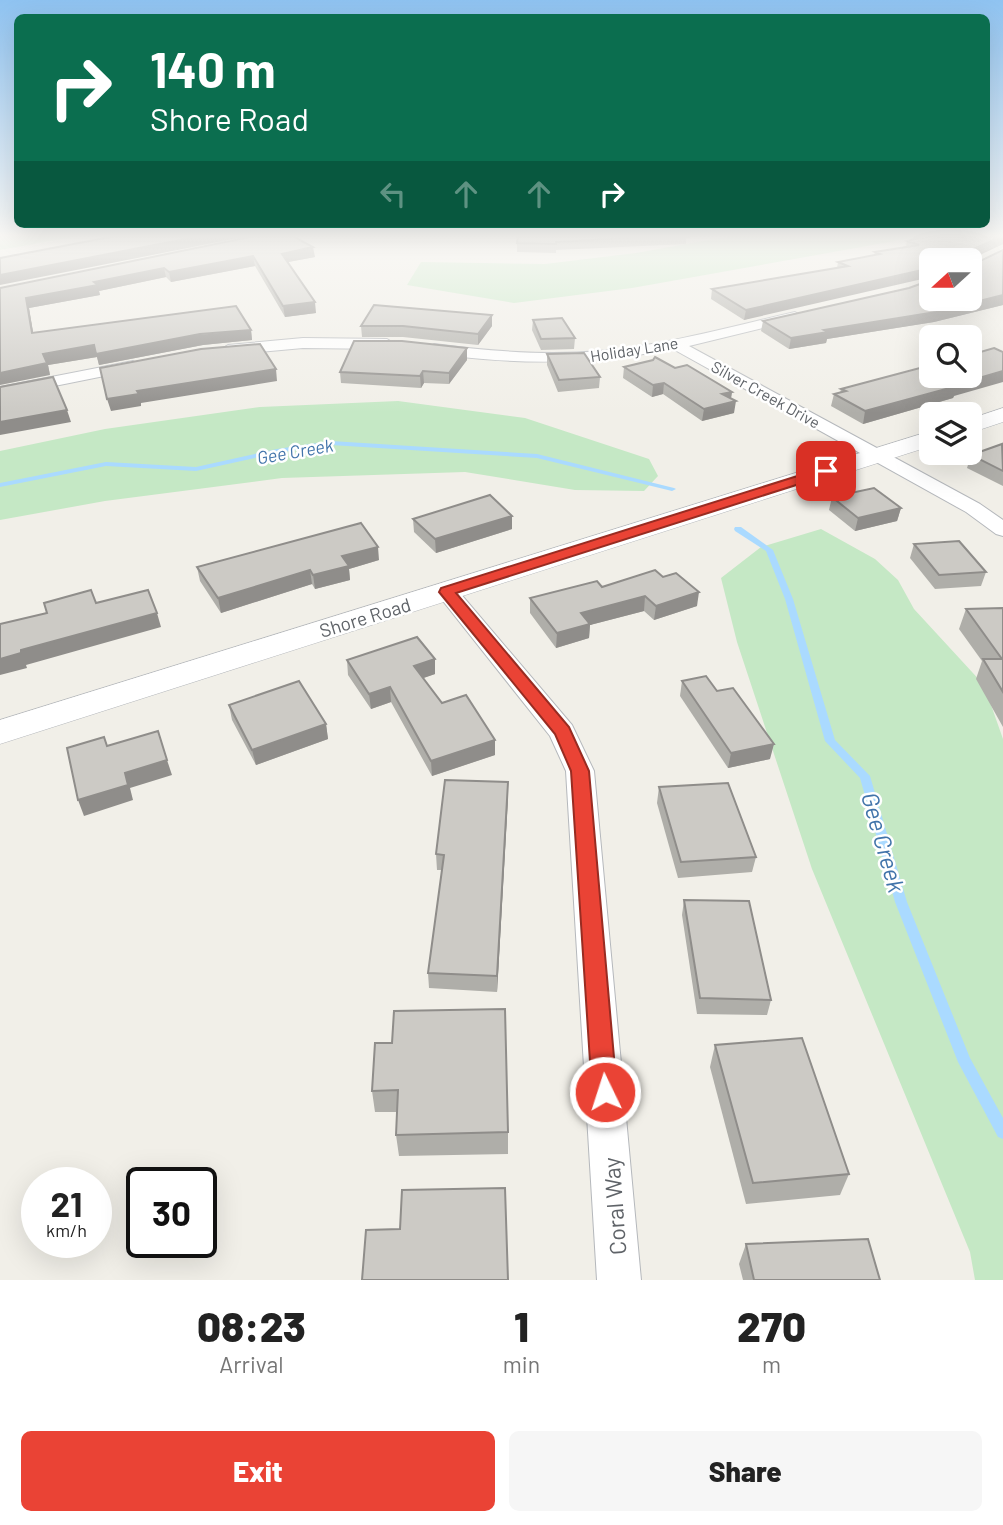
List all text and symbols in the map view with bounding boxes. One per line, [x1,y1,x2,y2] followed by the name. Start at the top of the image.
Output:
[150,39,276,98] text: 140 m
[35,42,126,133] icon: right
[150,99,309,137] text: Shore Road
[374,175,412,213] icon: left
[447,175,485,213] icon: ahead
[520,175,558,213] icon: ahead
[593,175,631,213] icon: right
[919,248,982,312] north arrow
[919,248,982,465] map controls
[919,325,982,388] button: search
[589,333,679,365] street label: Holiday Lane
[708,356,824,432] street label: Silver Creek Drive
[919,402,982,465] button: layers
[255,433,335,469] water label: Gee Creek
[796,441,856,501] pin
[807,452,845,490] icon: arrive
[317,592,413,642] street label: Shore Road
[856,789,912,896] water label: Gee Creek
[568,1055,642,1129] position arrow
[597,1156,631,1256] street label: Coral Way
[126,1167,217,1258] speed limit sign: 30
[51,1182,82,1224] text: 21
[46,1219,87,1241] text: km/h
[197,1300,306,1350] text: 08:23
[514,1300,529,1350] text: 1
[737,1300,806,1350] text: 270
[219,1350,284,1378] text: Arrival
[503,1350,540,1378] text: min
[762,1350,781,1378] text: m
[21,1431,495,1511] button: Exit
[509,1431,982,1511] button: Share

